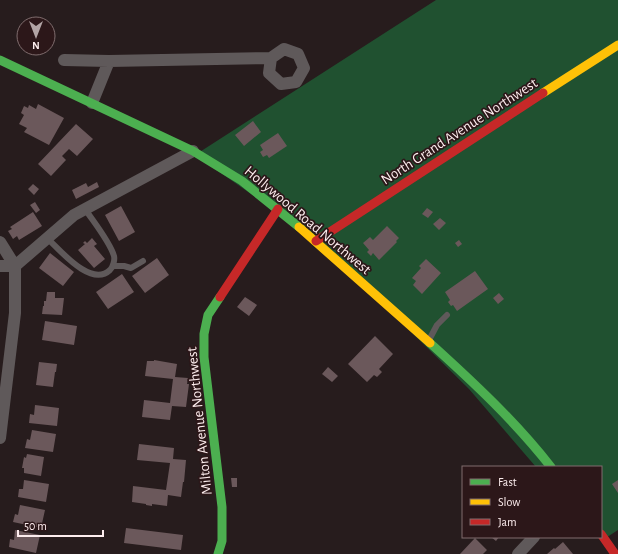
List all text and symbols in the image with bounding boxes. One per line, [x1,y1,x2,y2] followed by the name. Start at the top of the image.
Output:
[16,16,56,56] north arrow
[32,40,40,51] text: N
[378,75,540,188] street label: North Grand Avenue Northwest
[242,163,374,278] street label: Hollywood Road Northwest
[184,346,215,496] street label: Milton Avenue Northwest
[462,466,602,538] legend
[498,476,517,488] text: Fast
[498,496,520,508] text: Slow
[18,512,103,538] scale bar
[498,516,517,528] text: Jam
[24,520,47,532] text: 50 m

